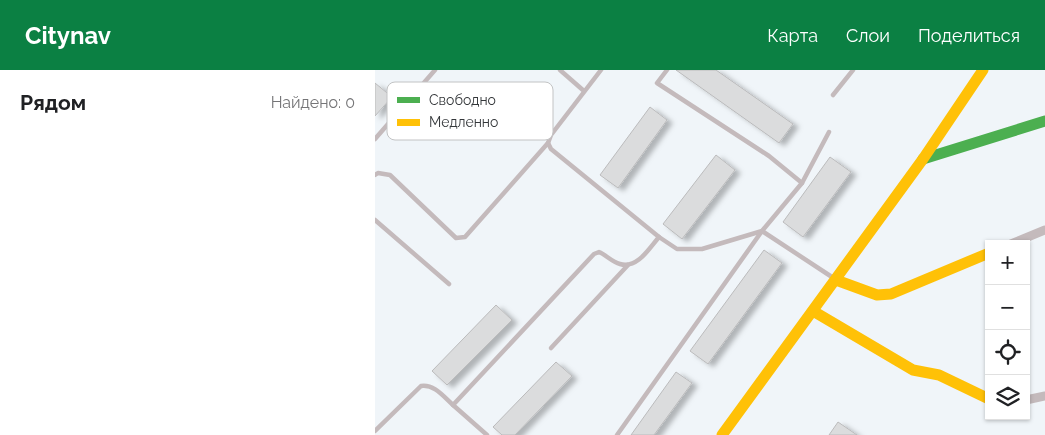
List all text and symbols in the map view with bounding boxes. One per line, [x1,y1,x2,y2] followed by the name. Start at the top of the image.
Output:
[25,21,111,50] text: Citynav
[767,25,818,46] text: Карта
[846,25,890,46] text: Слои
[918,25,1020,46] text: Поделиться
[387,82,553,140] legend
[20,90,86,115] text: Рядом
[429,92,496,108] text: Свободно
[271,93,355,112] text: Найдено: 0
[429,114,498,130] text: Медленно
[985,240,1030,420] map controls
[985,240,1030,285] button: +
[985,285,1030,330] button: −
[985,330,1030,375] button: locate
[985,375,1030,420] button: layers

